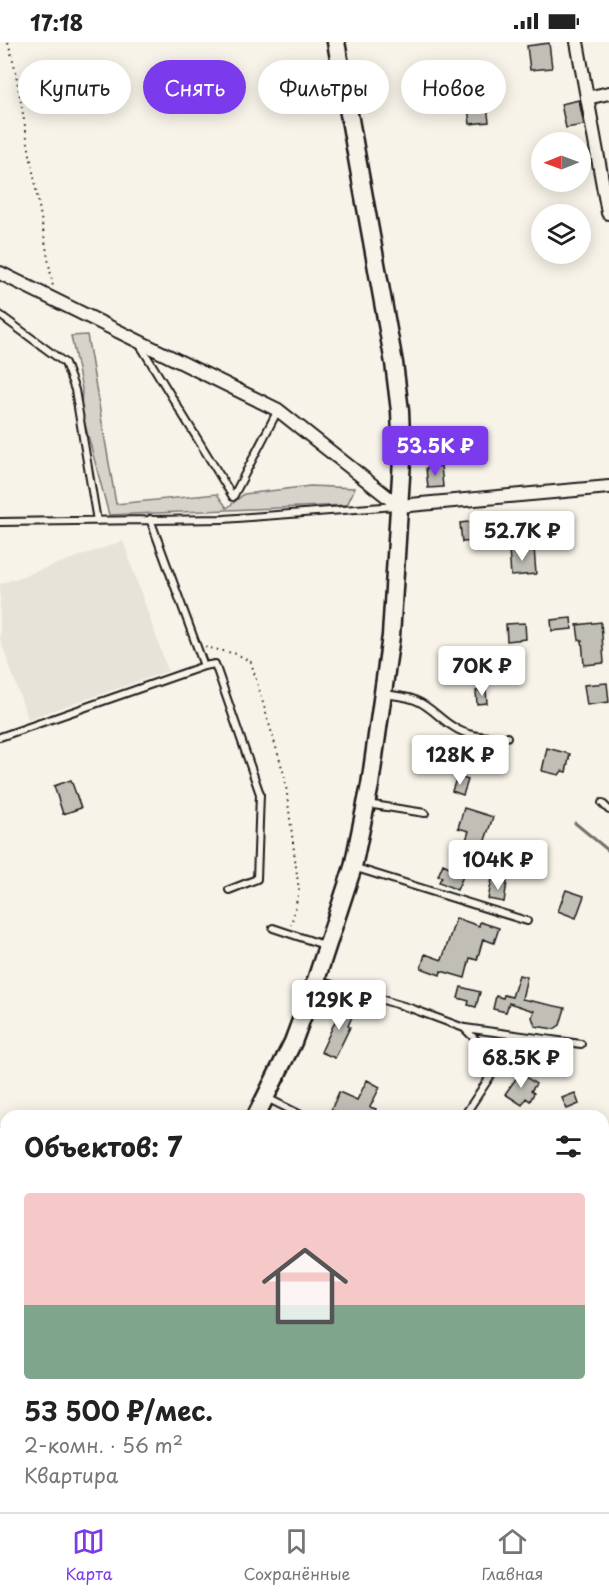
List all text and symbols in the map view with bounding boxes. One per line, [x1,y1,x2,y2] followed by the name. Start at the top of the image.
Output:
[30,5,83,38] text: 17:18
[18,60,131,114] chip: Купить
[143,60,246,114] chip: Снять
[258,60,389,114] chip: Фильтры
[401,60,506,114] chip: Новое
[531,132,591,192] north arrow
[531,132,591,264] map controls
[531,204,591,264] button: layers
[380,426,490,477] pin: 53.5K ₽
[396,430,474,460] text: 53.5K ₽
[467,511,577,562] pin: 52.7K ₽
[483,515,561,545] text: 52.7K ₽
[440,646,524,697] pin: 70K ₽
[452,650,512,680] text: 70K ₽
[411,735,509,786] pin: 128K ₽
[426,739,494,769] text: 128K ₽
[449,840,547,891] pin: 104K ₽
[463,844,533,874] text: 104K ₽
[290,980,388,1031] pin: 129K ₽
[306,984,372,1014] text: 129K ₽
[466,1038,576,1089] pin: 68.5K ₽
[482,1042,560,1072] text: 68.5K ₽
[24,1127,182,1166] text: Объектов: 7
[552,1130,585,1163] icon: filters
[251,1232,359,1340] icon: home
[24,1391,213,1430] text: 53 500 ₽/мес.
[24,1430,183,1460] text: 2-комн. · 56 m²
[24,1460,118,1490] text: Квартира
[66,1525,112,1585] tab: Карта
[244,1525,350,1585] tab: Сохранённые
[482,1525,543,1585] tab: Главная

